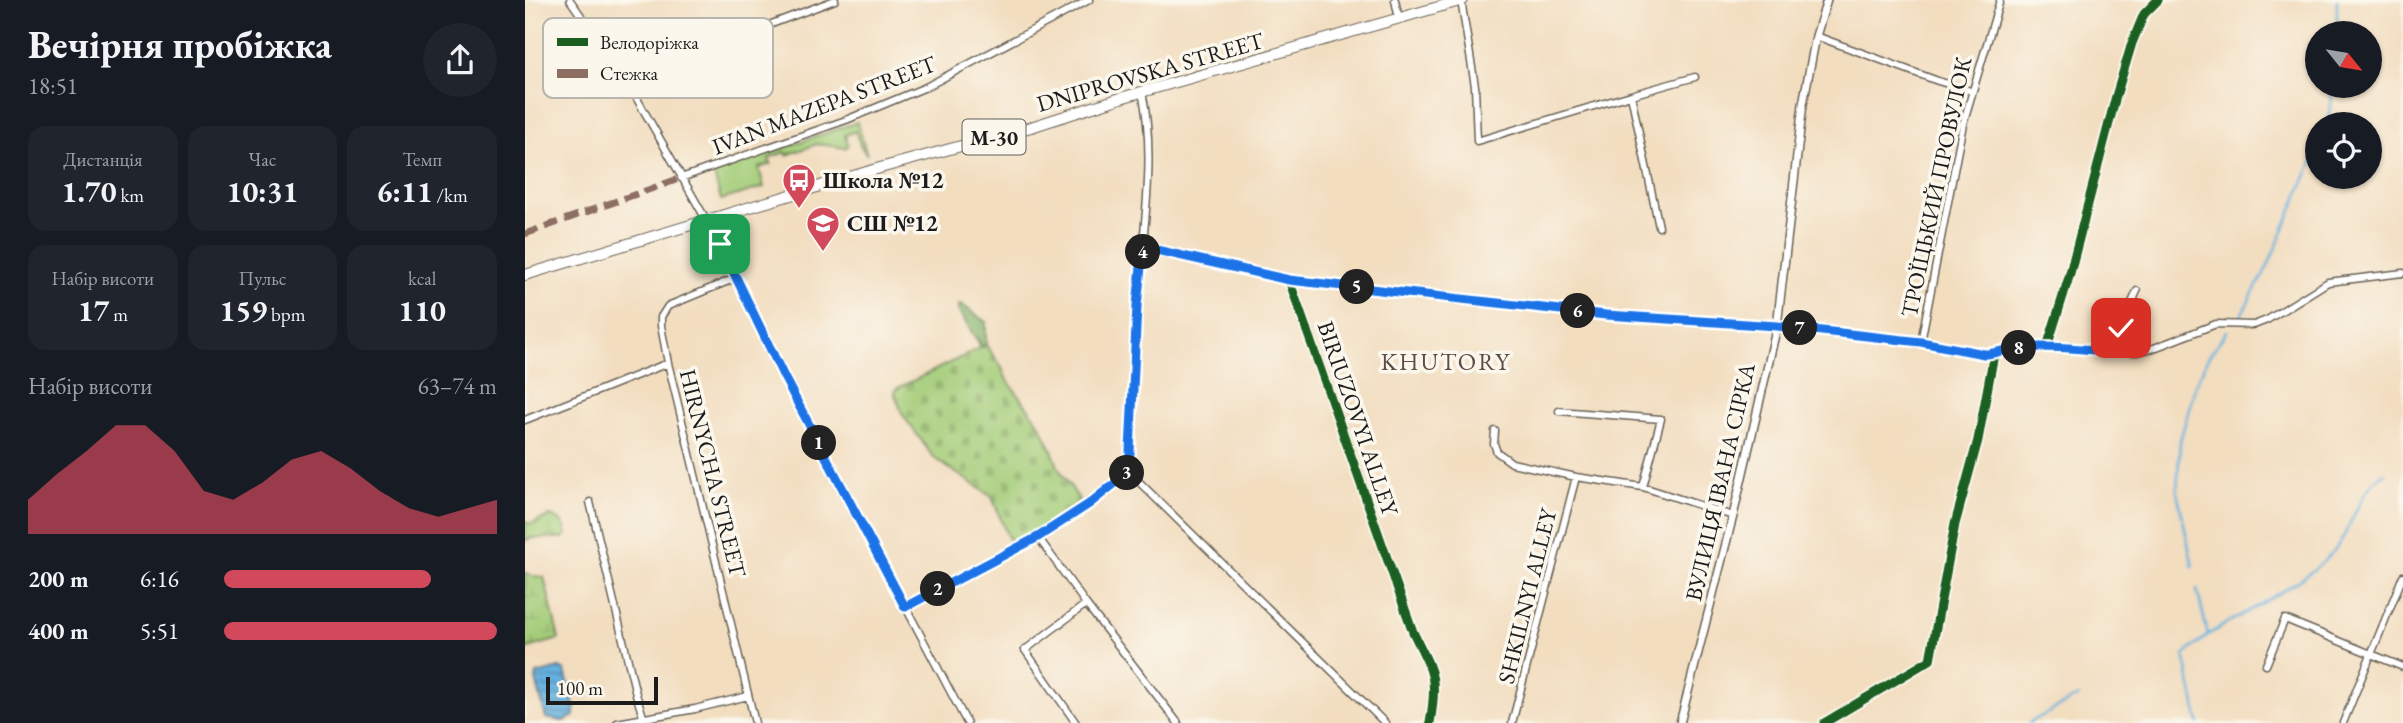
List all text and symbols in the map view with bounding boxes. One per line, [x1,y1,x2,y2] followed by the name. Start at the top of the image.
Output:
[543,18,773,98] legend
[28,20,332,69] text: Вечірня пробіжка
[2305,21,2382,98] north arrow
[2305,21,2382,189] map controls
[423,23,497,97] button: share
[1033,25,1268,119] street label: DNIPROVSKA STREET
[600,30,699,55] text: Велодоріжка
[708,48,941,162] street label: IVAN MAZEPA STREET
[1894,53,1978,320] street label: ТРОЇЦЬКИЙ ПРОВУЛОК
[600,61,659,86] text: Стежка
[28,71,78,101] text: 18:51
[2305,112,2382,189] button: locate
[963,120,1025,154] road number: М-30
[63,147,143,172] text: Дистанція
[248,147,277,172] text: Час
[402,147,442,172] text: Темп
[780,161,818,210] bus stop icon: Школа №12
[823,165,944,195] place label: Школа №12
[62,172,117,211] text: 1.70
[227,172,298,211] text: 10:31
[377,172,433,211] text: 6:11
[117,183,144,208] text: km
[433,183,468,208] text: /km
[804,204,842,253] school or university icon: СШ №12
[847,208,938,238] place label: СШ №12
[690,214,750,274] pin
[701,225,739,263] icon: arrive
[1125,234,1161,270] pin: 4
[1137,239,1148,264] text: 4
[51,266,154,291] text: Набір висоти
[238,266,287,291] text: Пульс
[408,266,436,291] text: kcal
[1339,270,1375,304] pin: 5
[1351,274,1362,299] text: 5
[78,291,109,330] text: 17
[220,291,267,330] text: 159
[398,291,446,330] text: 110
[1561,294,1595,328] pin: 6
[1572,298,1583,323] text: 6
[2091,298,2151,358] pin
[109,302,128,327] text: m
[267,302,305,327] text: bpm
[2102,309,2140,347] icon: check
[1783,310,1817,346] pin: 7
[1794,315,1805,340] text: 7
[1311,317,1406,521] street label: BIRIUZOVYI ALLEY
[2001,330,2037,366] pin: 8
[2013,335,2024,360] text: 8
[1381,346,1511,377] district label: KHUTORY
[1678,359,1762,604] street label: ВУЛИЦЯ ІВАНА СІРКА
[673,366,753,581] street label: HIRNYCHA STREET
[28,371,152,401] text: Набір висоти
[418,371,497,401] text: 63–74 m
[801,426,837,460] pin: 1
[813,430,824,455] text: 1
[1109,456,1145,490] pin: 3
[1121,460,1132,485] text: 3
[1491,504,1564,687] street label: SHKILNYI ALLEY
[28,564,89,594] text: 200 m
[140,564,179,594] text: 6:16
[921,572,955,606] pin: 2
[932,576,943,601] text: 2
[28,616,89,646] text: 400 m
[140,616,179,646] text: 5:51
[546,674,658,706] scale bar
[557,676,603,701] text: 100 m

